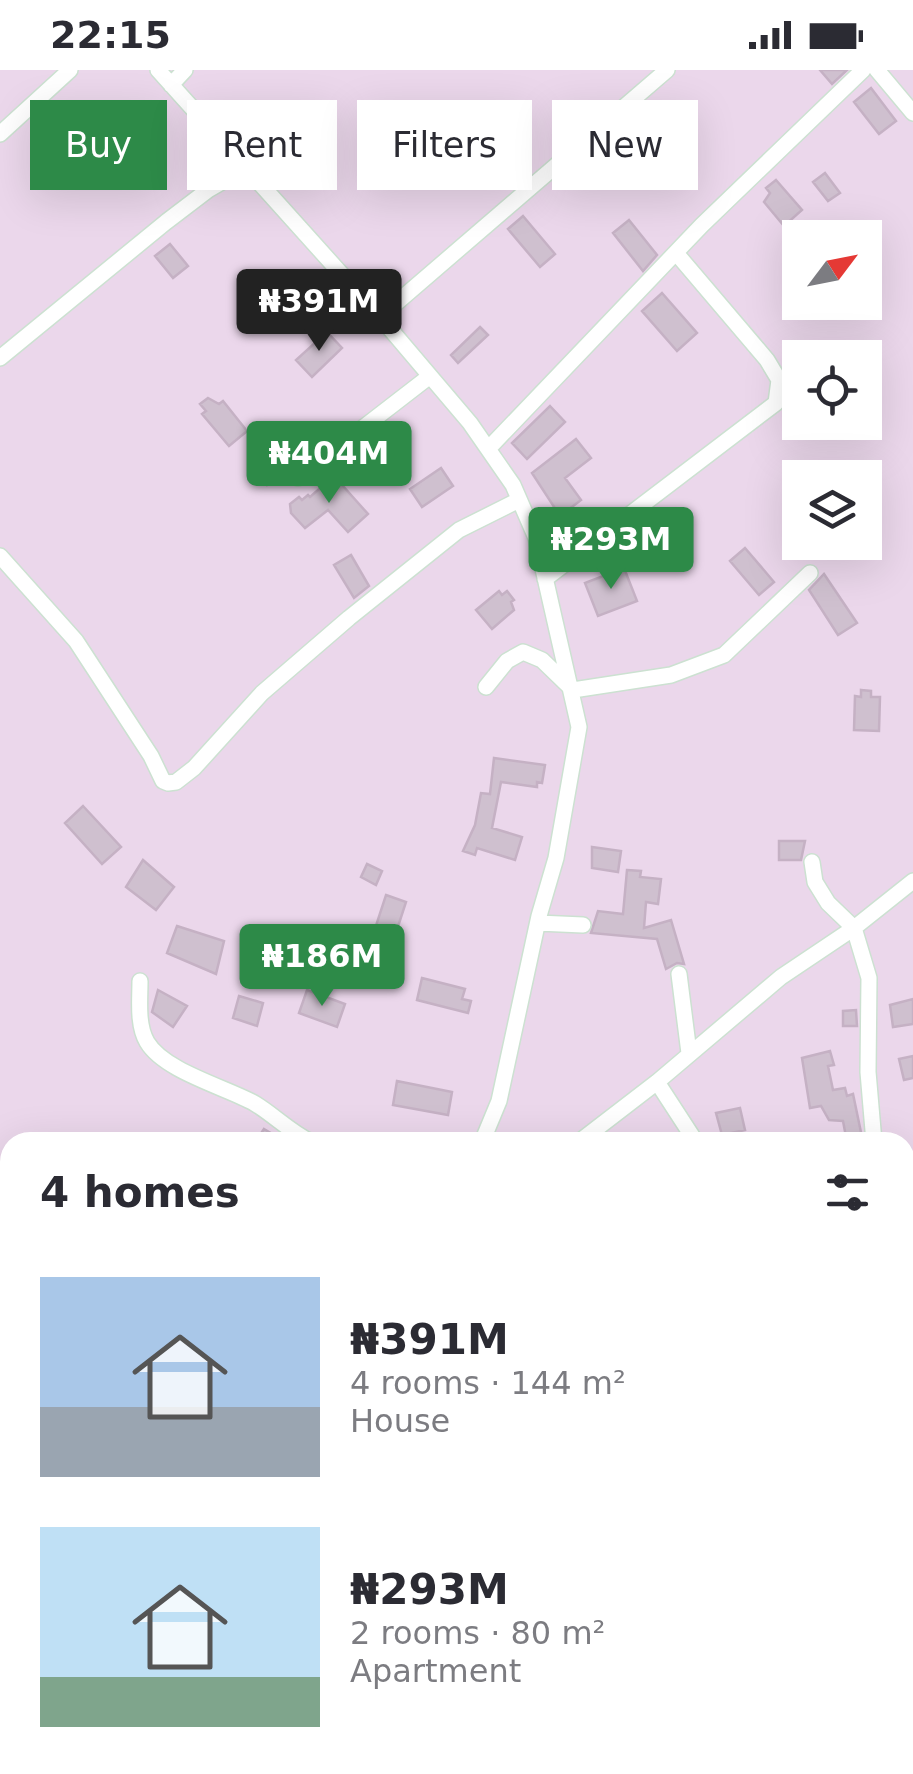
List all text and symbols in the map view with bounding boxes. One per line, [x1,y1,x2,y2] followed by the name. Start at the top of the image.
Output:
[50,13,171,57] text: 22:15
[30,100,167,190] chip: Buy
[187,100,337,190] chip: Rent
[357,100,532,190] chip: Filters
[552,100,698,190] chip: New
[782,220,882,320] north arrow
[782,220,882,560] map controls
[249,269,389,354] pin: ₦391M
[259,282,379,320] text: ₦391M
[782,340,882,440] button: locate
[259,421,399,506] pin: ₦404M
[269,434,389,472] text: ₦404M
[782,460,882,560] button: layers
[541,507,681,592] pin: ₦293M
[551,520,671,558] text: ₦293M
[252,924,392,1009] pin: ₦186M
[262,937,382,975] text: ₦186M
[820,1165,875,1220] icon: filters
[40,1168,240,1217] text: 4 homes
[350,1315,509,1364] text: ₦391M
[120,1317,240,1437] icon: home
[350,1364,626,1402] text: 4 rooms · 144 m²
[350,1402,450,1440] text: House
[350,1565,509,1614] text: ₦293M
[120,1567,240,1687] icon: home
[350,1614,605,1652] text: 2 rooms · 80 m²
[350,1652,521,1690] text: Apartment

